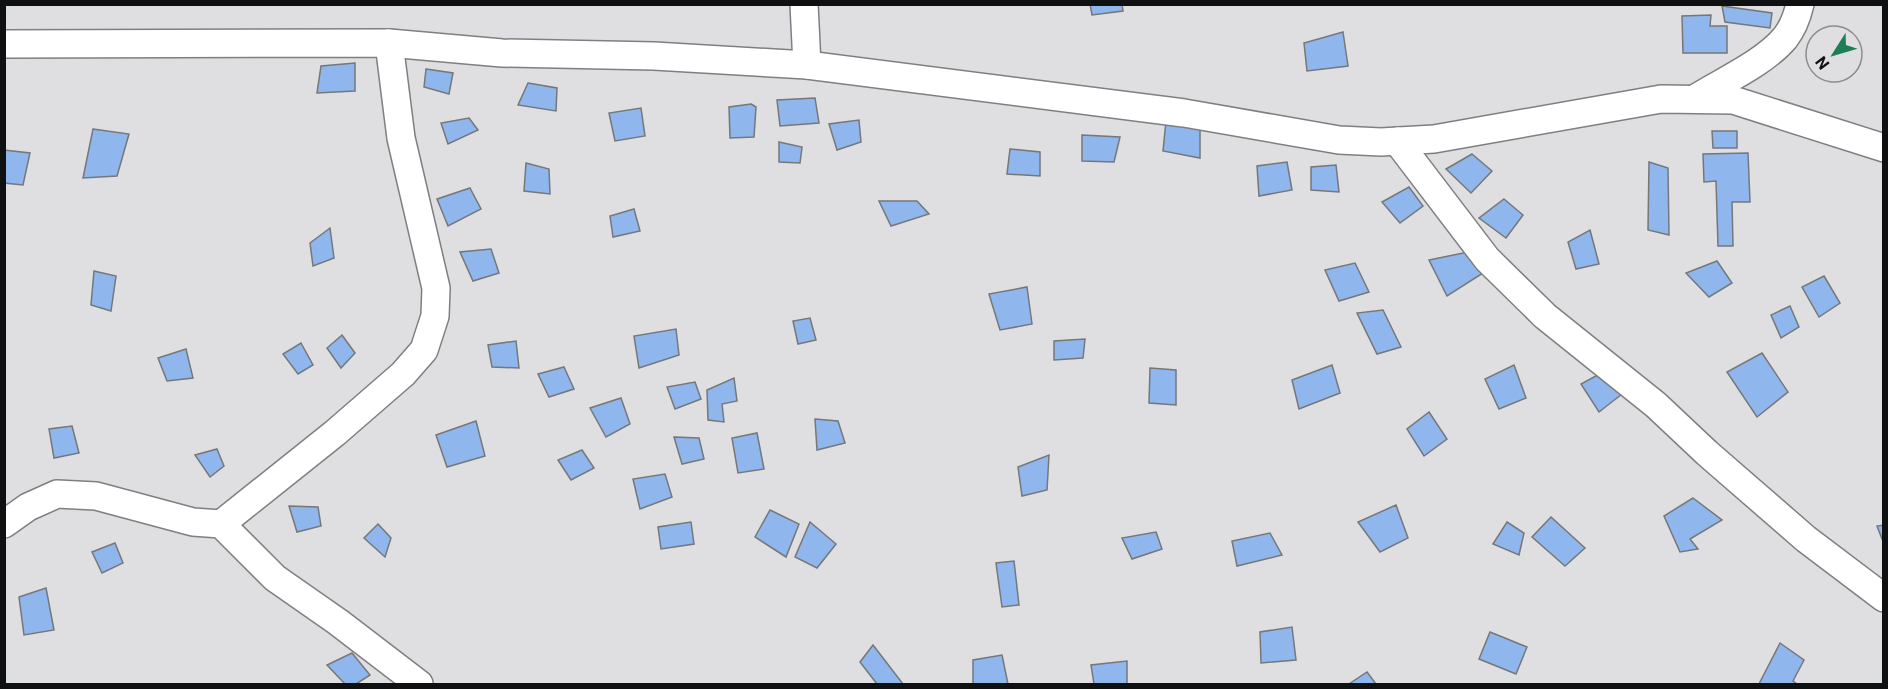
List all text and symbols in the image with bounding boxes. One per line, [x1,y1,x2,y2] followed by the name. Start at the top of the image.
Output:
[1804,24,1864,84] north arrow
[1811,52,1833,73] text: N

